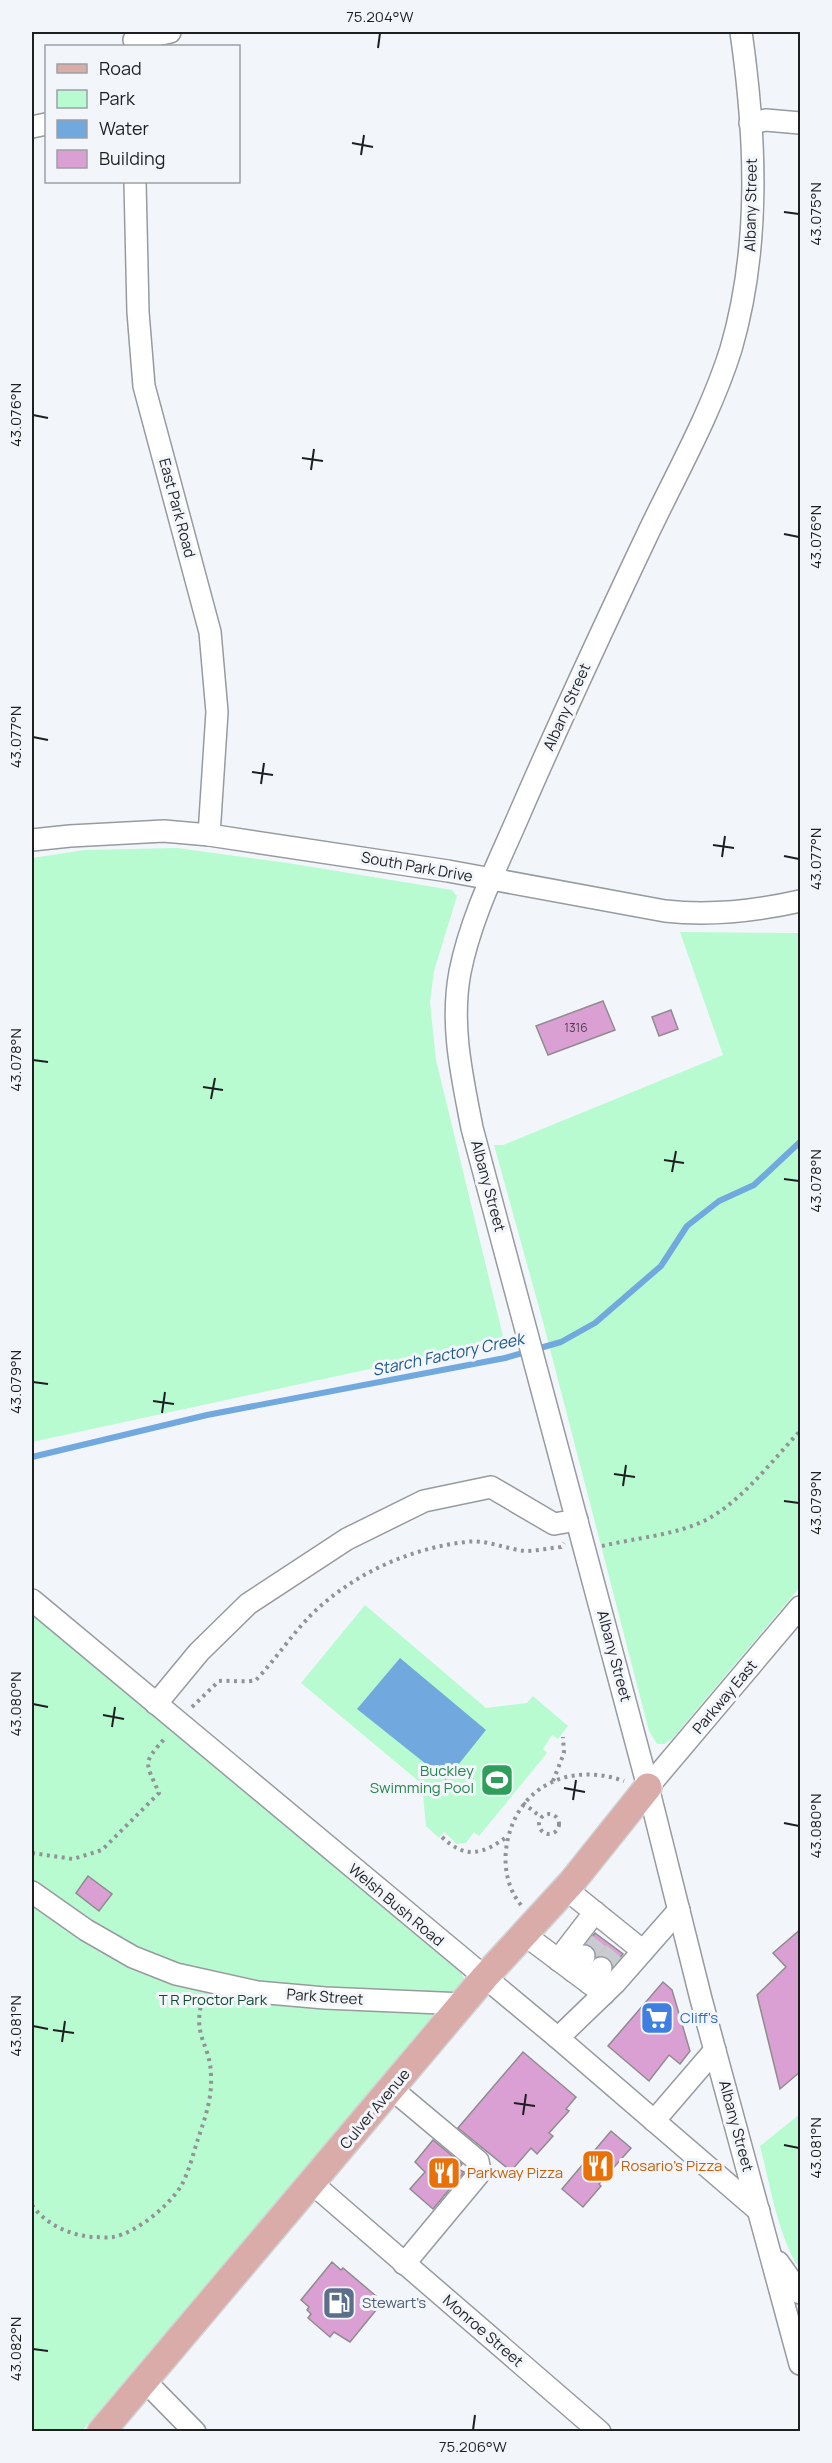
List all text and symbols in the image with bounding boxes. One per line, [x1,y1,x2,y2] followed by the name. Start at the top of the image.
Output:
[346,6,414,27] text: 75.204°W
[45,45,240,183] legend
[99,56,142,80] text: Road
[99,86,136,110] text: Park
[99,116,149,140] text: Water
[99,146,165,170] text: Building
[739,158,762,252] street label: Albany Street
[805,182,826,246] text: 43.075°N
[5,383,26,447] text: 43.076°N
[154,456,201,560] street label: East Park Road
[805,505,826,569] text: 43.076°N
[538,660,595,754] street label: Albany Street
[5,706,26,768] text: 43.077°N
[805,828,826,890] text: 43.077°N
[360,846,475,887] street label: South Park Drive
[564,1019,588,1036] house number: 1316
[5,1028,26,1092] text: 43.078°N
[466,1138,511,1234] street label: Albany Street
[805,1149,826,1213] text: 43.078°N
[370,1327,528,1381] water label: Starch Factory Creek
[5,1350,26,1414] text: 43.079°N
[805,1471,826,1535] text: 43.079°N
[592,1608,637,1704] street label: Albany Street
[687,1655,762,1738] street label: Parkway East
[5,1672,26,1736] text: 43.080°N
[370,1760,474,1798] place label: Buckley Swimming Pool
[479,1762,515,1798] sports icon: Buckley Swimming Pool
[805,1794,826,1858] text: 43.080°N
[344,1858,449,1951] street label: Welsh Bush Road
[286,1983,364,2010] street label: Park Street
[159,1989,268,2010] park label: T R Proctor Park
[5,1995,26,2057] text: 43.081°N
[639,2000,675,2036] supermarket icon: Cliff's
[680,2007,718,2028] place label: Cliff's
[335,2064,415,2153] street label: Culver Avenue
[714,2078,759,2174] street label: Albany Street
[805,2117,826,2179] text: 43.081°N
[580,2148,616,2184] restaurant icon: Rosario's Pizza
[426,2155,462,2191] restaurant icon: Parkway Pizza
[621,2155,722,2176] place label: Rosario's Pizza
[467,2162,563,2183] place label: Parkway Pizza
[321,2285,357,2321] fuel station icon: Stewart's
[439,2290,528,2371] street label: Monroe Street
[362,2292,426,2313] place label: Stewart's
[5,2317,26,2381] text: 43.082°N
[439,2436,507,2457] text: 75.206°W

